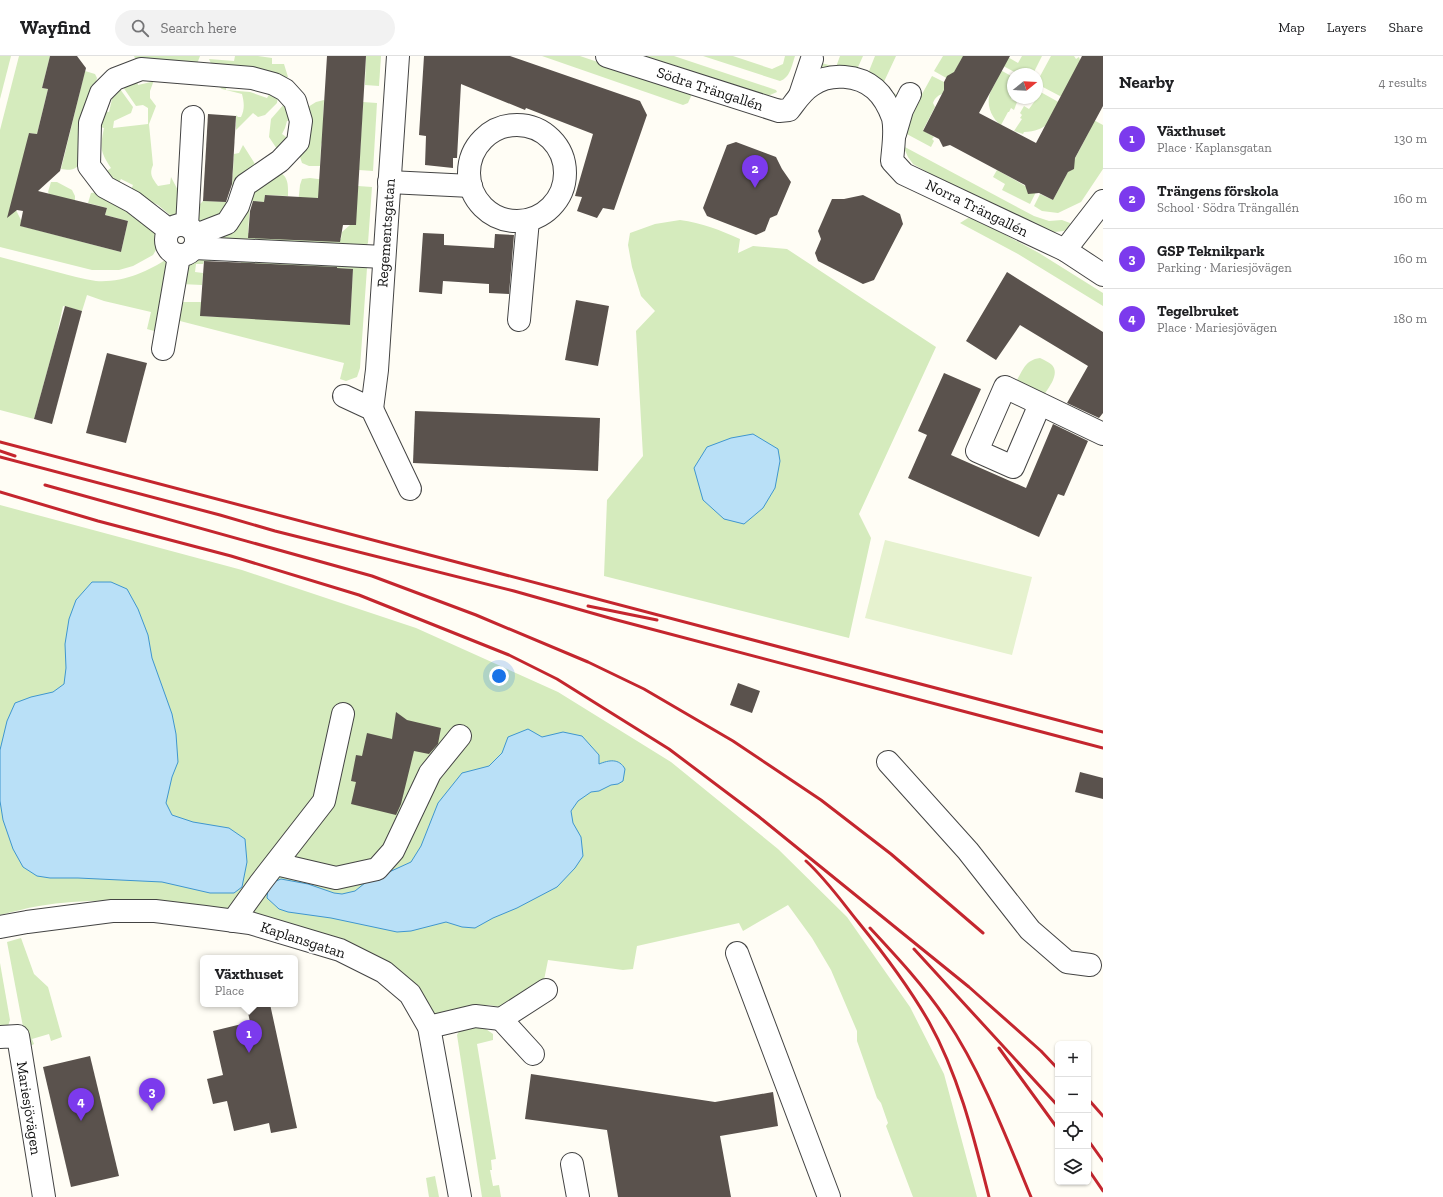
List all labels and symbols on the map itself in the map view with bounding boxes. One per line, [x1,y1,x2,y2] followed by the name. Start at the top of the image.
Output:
[654,63,766,115] street label: Södra Trängallén
[1007,68,1043,104] north arrow
[742,155,768,188] pin: 2
[923,175,1032,241] street label: Norra Trängallén
[373,178,399,288] street label: Regementsgatan
[489,666,509,686] your location
[258,918,348,962] street label: Kaplansgatan
[236,1020,262,1053] pin: 1
[13,1060,45,1156] street label: Mariesjövägen
[139,1078,165,1111] pin: 3
[68,1088,94,1121] pin: 4

